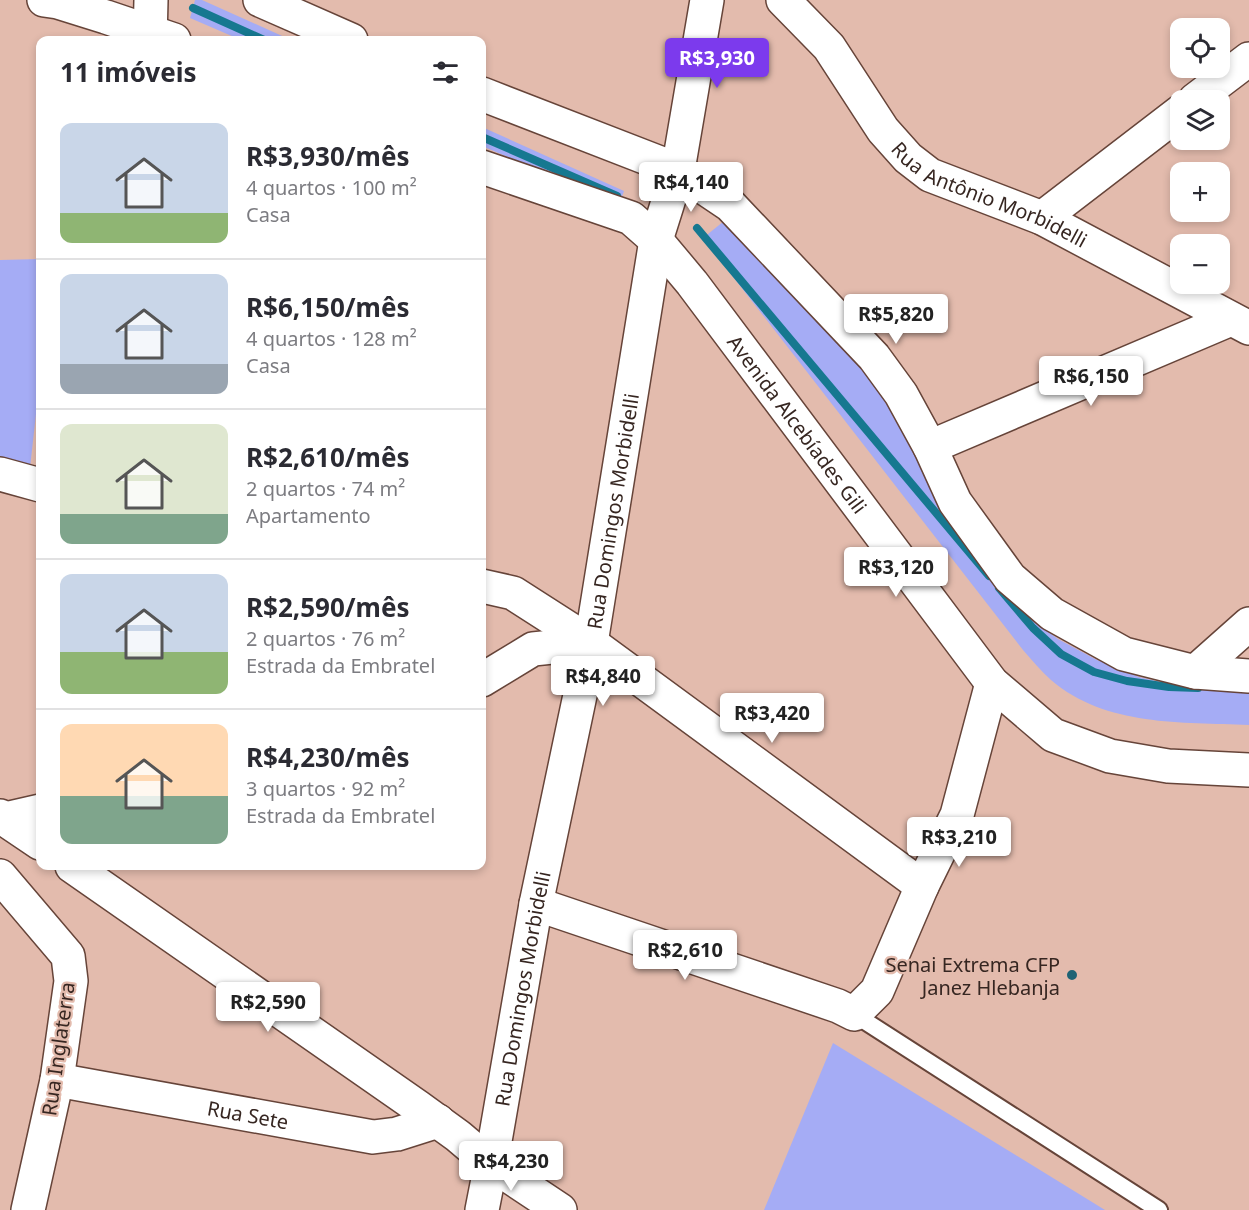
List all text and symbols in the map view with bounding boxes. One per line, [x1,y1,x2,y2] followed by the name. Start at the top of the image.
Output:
[1170,18,1230,294] map controls
[1170,18,1230,78] button: locate
[662,38,772,89] pin: R$3,930
[679,44,755,71] text: R$3,930
[60,54,197,90] text: 11 imóveis
[429,56,462,89] icon: filters
[1170,90,1230,150] button: layers
[886,135,1092,253] street label: Rua Antônio Morbidelli
[246,138,410,174] text: R$3,930/mês
[108,147,180,219] icon: home
[636,162,746,213] pin: R$4,140
[1170,162,1230,222] button: +
[653,168,729,195] text: R$4,140
[246,174,417,201] text: 4 quartos · 100 m²
[246,201,291,228] text: Casa
[1170,234,1230,294] button: −
[246,289,410,325] text: R$6,150/mês
[841,294,951,345] pin: R$5,820
[108,298,180,370] icon: home
[858,300,934,327] text: R$5,820
[246,325,417,352] text: 4 quartos · 128 m²
[722,329,873,519] street label: Avenida Alcebíades Gili
[246,352,291,379] text: Casa
[1036,356,1146,407] pin: R$6,150
[1053,362,1129,389] text: R$6,150
[580,391,645,631] street label: Rua Domingos Morbidelli
[246,439,410,475] text: R$2,610/mês
[108,448,180,520] icon: home
[246,475,405,502] text: 2 quartos · 74 m²
[246,502,371,529] text: Apartamento
[841,547,951,598] pin: R$3,120
[858,553,934,580] text: R$3,120
[246,589,410,625] text: R$2,590/mês
[108,598,180,670] icon: home
[246,625,405,652] text: 2 quartos · 76 m²
[246,652,435,679] text: Estrada da Embratel
[548,656,658,707] pin: R$4,840
[565,662,641,689] text: R$4,840
[717,693,827,744] pin: R$3,420
[734,699,810,726] text: R$3,420
[246,739,410,775] text: R$4,230/mês
[108,748,180,820] icon: home
[246,775,405,802] text: 3 quartos · 92 m²
[246,802,435,829] text: Estrada da Embratel
[904,817,1014,868] pin: R$3,210
[921,823,997,850] text: R$3,210
[488,868,556,1108] street label: Rua Domingos Morbidelli
[630,930,740,981] pin: R$2,610
[647,936,723,963] text: R$2,610
[886,951,1060,1001] place label: Senai Extrema CFP Janez Hlebanja
[1065,968,1079,982] marker: Senai Extrema CFP Janez Hlebanja
[35,980,81,1118] street label: Rua Inglaterra
[213,982,323,1033] pin: R$2,590
[230,988,306,1015] text: R$2,590
[205,1094,291,1135] street label: Rua Sete
[456,1141,566,1192] pin: R$4,230
[473,1147,549,1174] text: R$4,230

